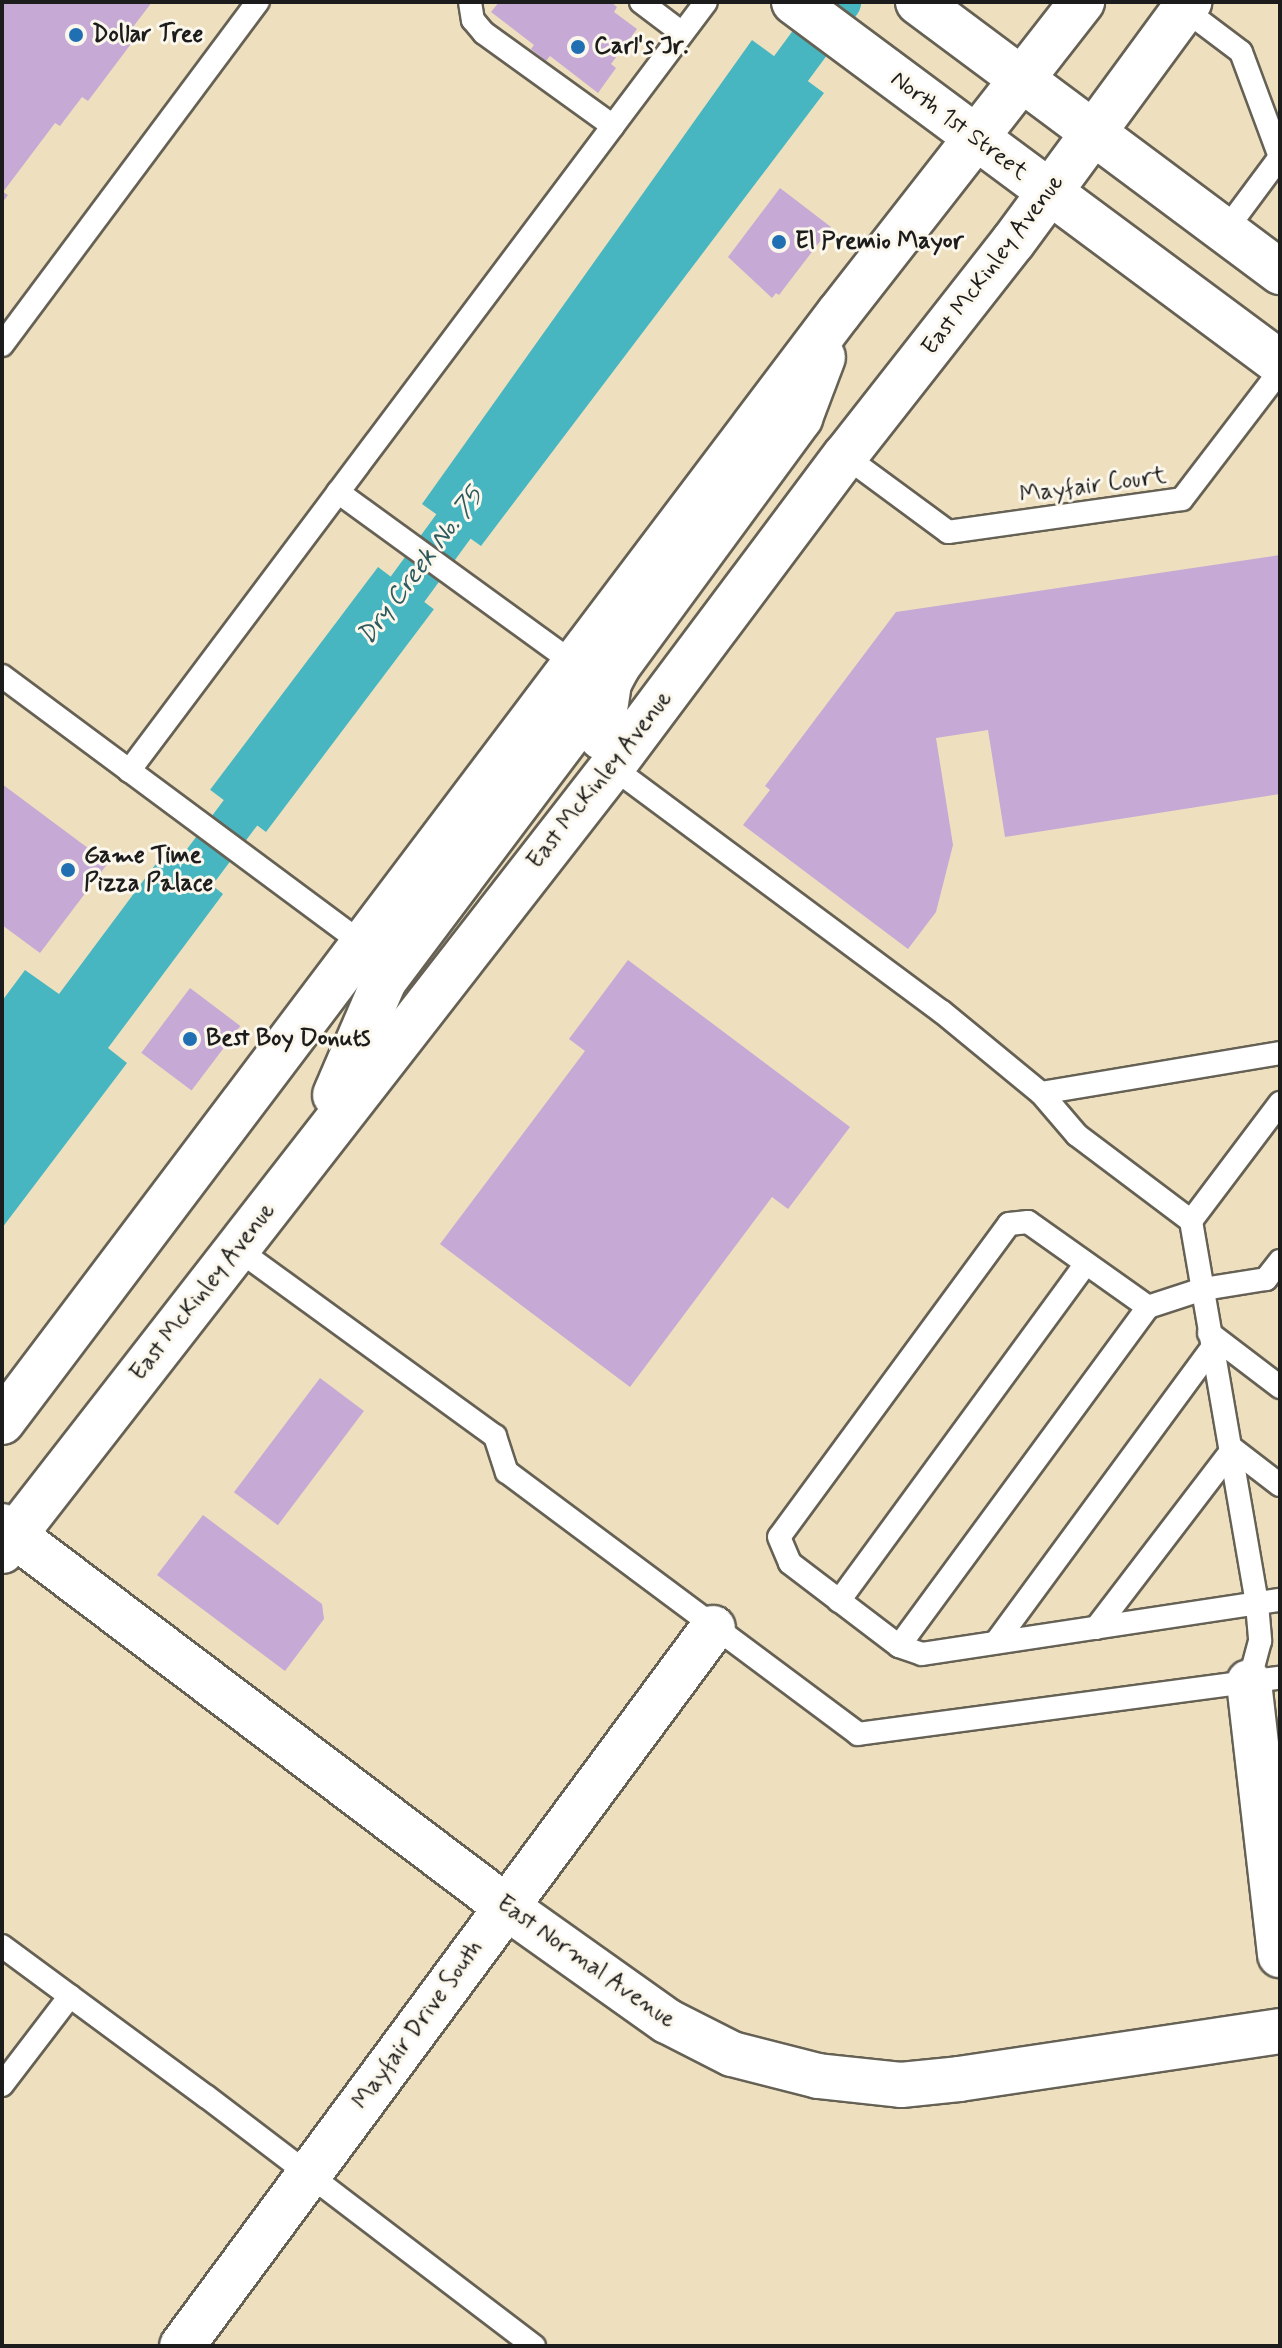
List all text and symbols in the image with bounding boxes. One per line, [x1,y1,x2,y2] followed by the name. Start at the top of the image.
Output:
[92,21,200,49] place label: Dollar Tree
[67,26,85,44] marker: Dollar Tree
[594,33,689,61] place label: Carl's Jr.
[569,38,587,56] marker: Carl's Jr.
[885,65,1033,187] street label: North 1st Street
[915,167,1071,363] street label: East McKinley Avenue
[795,228,970,256] place label: El Premio Mayor
[770,233,788,251] marker: El Premio Mayor
[1018,462,1168,510] street label: Mayfair Court
[352,482,490,652] water label: Dry Creek No. 75
[520,683,680,877] street label: East McKinley Avenue
[84,842,210,898] place label: Game Time Pizza Palace
[59,861,77,879] marker: Game Time Pizza Palace
[206,1025,370,1053] place label: Best Boy Donuts
[181,1030,199,1048] marker: Best Boy Donuts
[123,1195,283,1389] street label: East McKinley Avenue
[492,1890,680,2034] street label: East Normal Avenue
[347,1935,489,2115] street label: Mayfair Drive South

